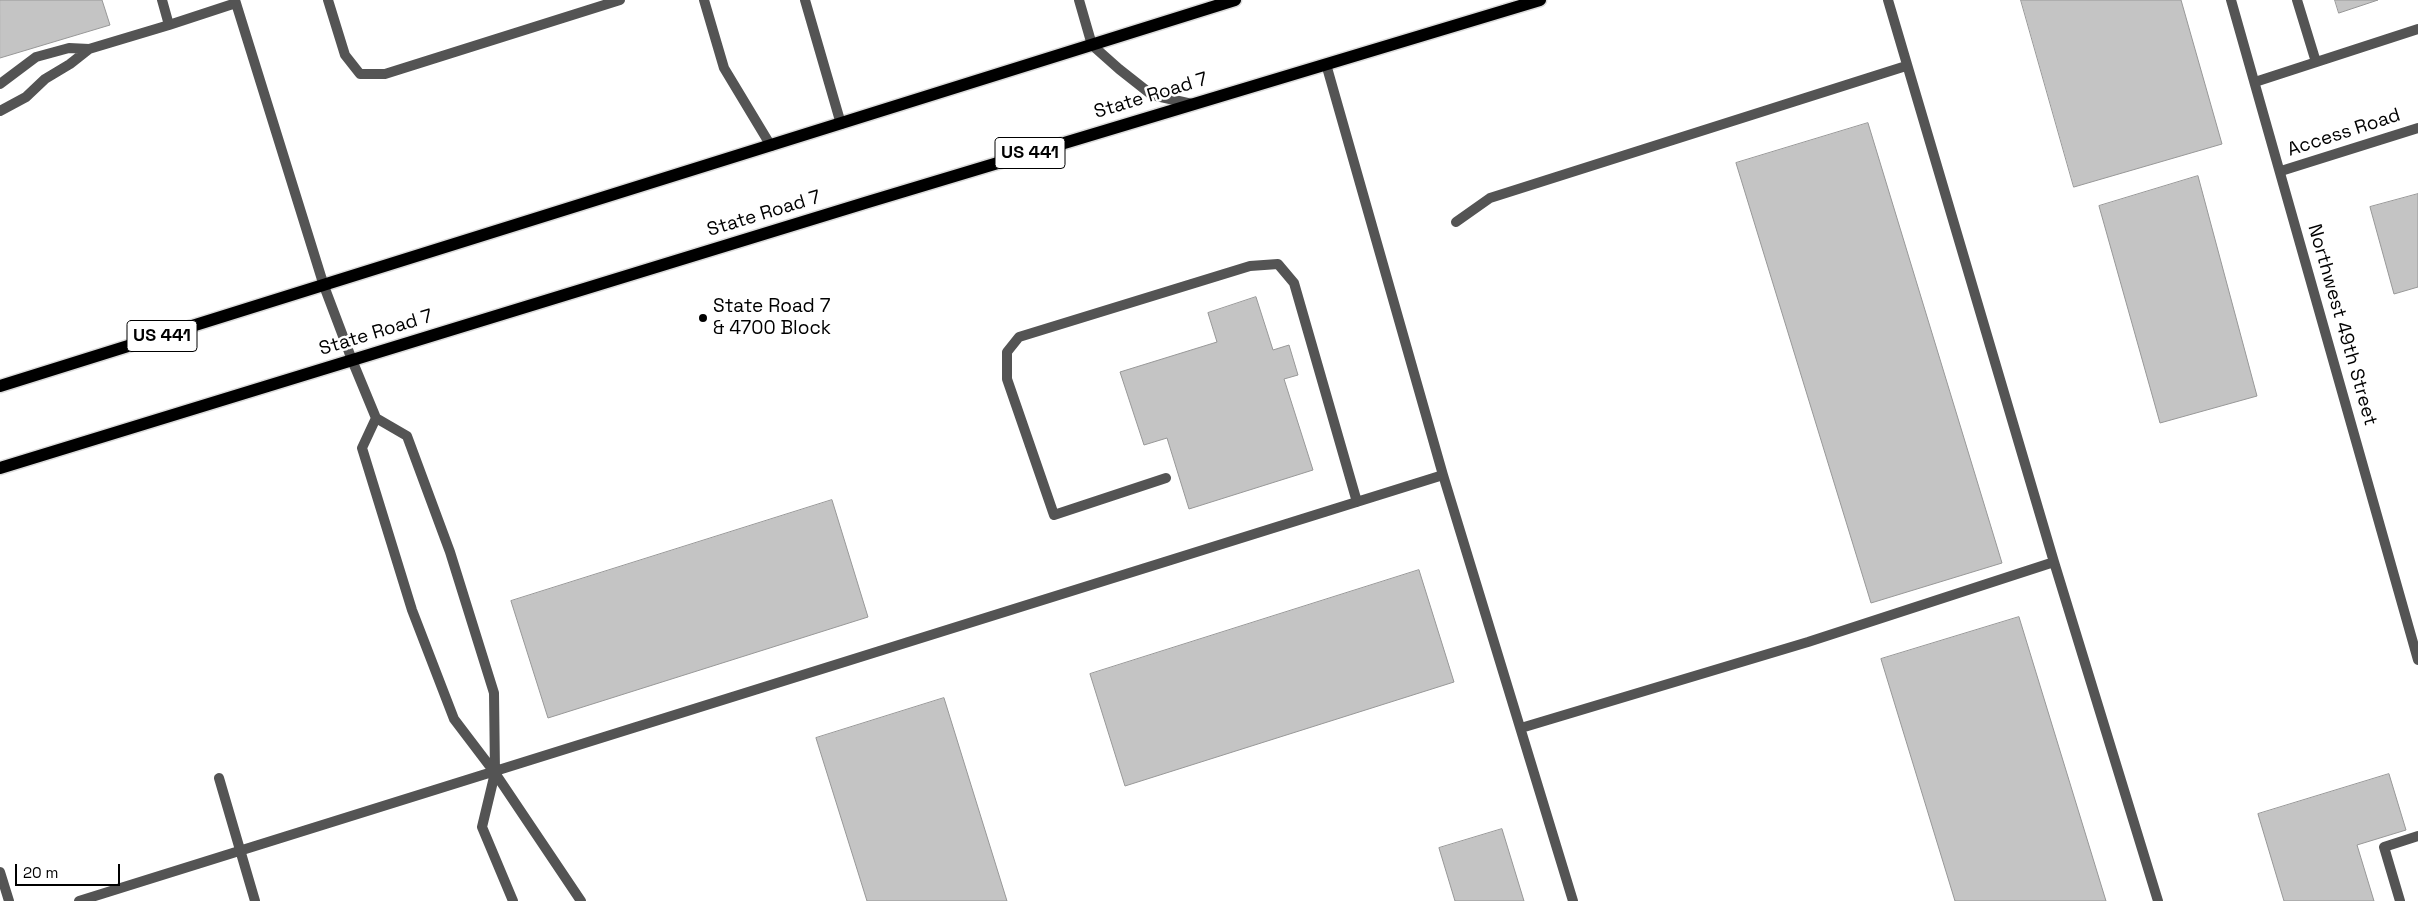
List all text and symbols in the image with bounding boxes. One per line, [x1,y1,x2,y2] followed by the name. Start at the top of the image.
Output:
[1092,68,1210,124] street label: State Road 7
[2285,104,2403,162] street label: Access Road
[995,138,1065,168] road number: US 441
[705,186,823,242] street label: State Road 7
[2302,222,2382,428] street label: Northwest 49th Street
[713,296,831,340] place label: State Road 7 & 4700 Block
[317,305,435,361] street label: State Road 7
[697,312,709,324] marker: State Road 7 & 4700 Block
[127,321,197,352] road number: US 441
[18,854,122,886] scale bar
[23,863,58,882] text: 20 m

